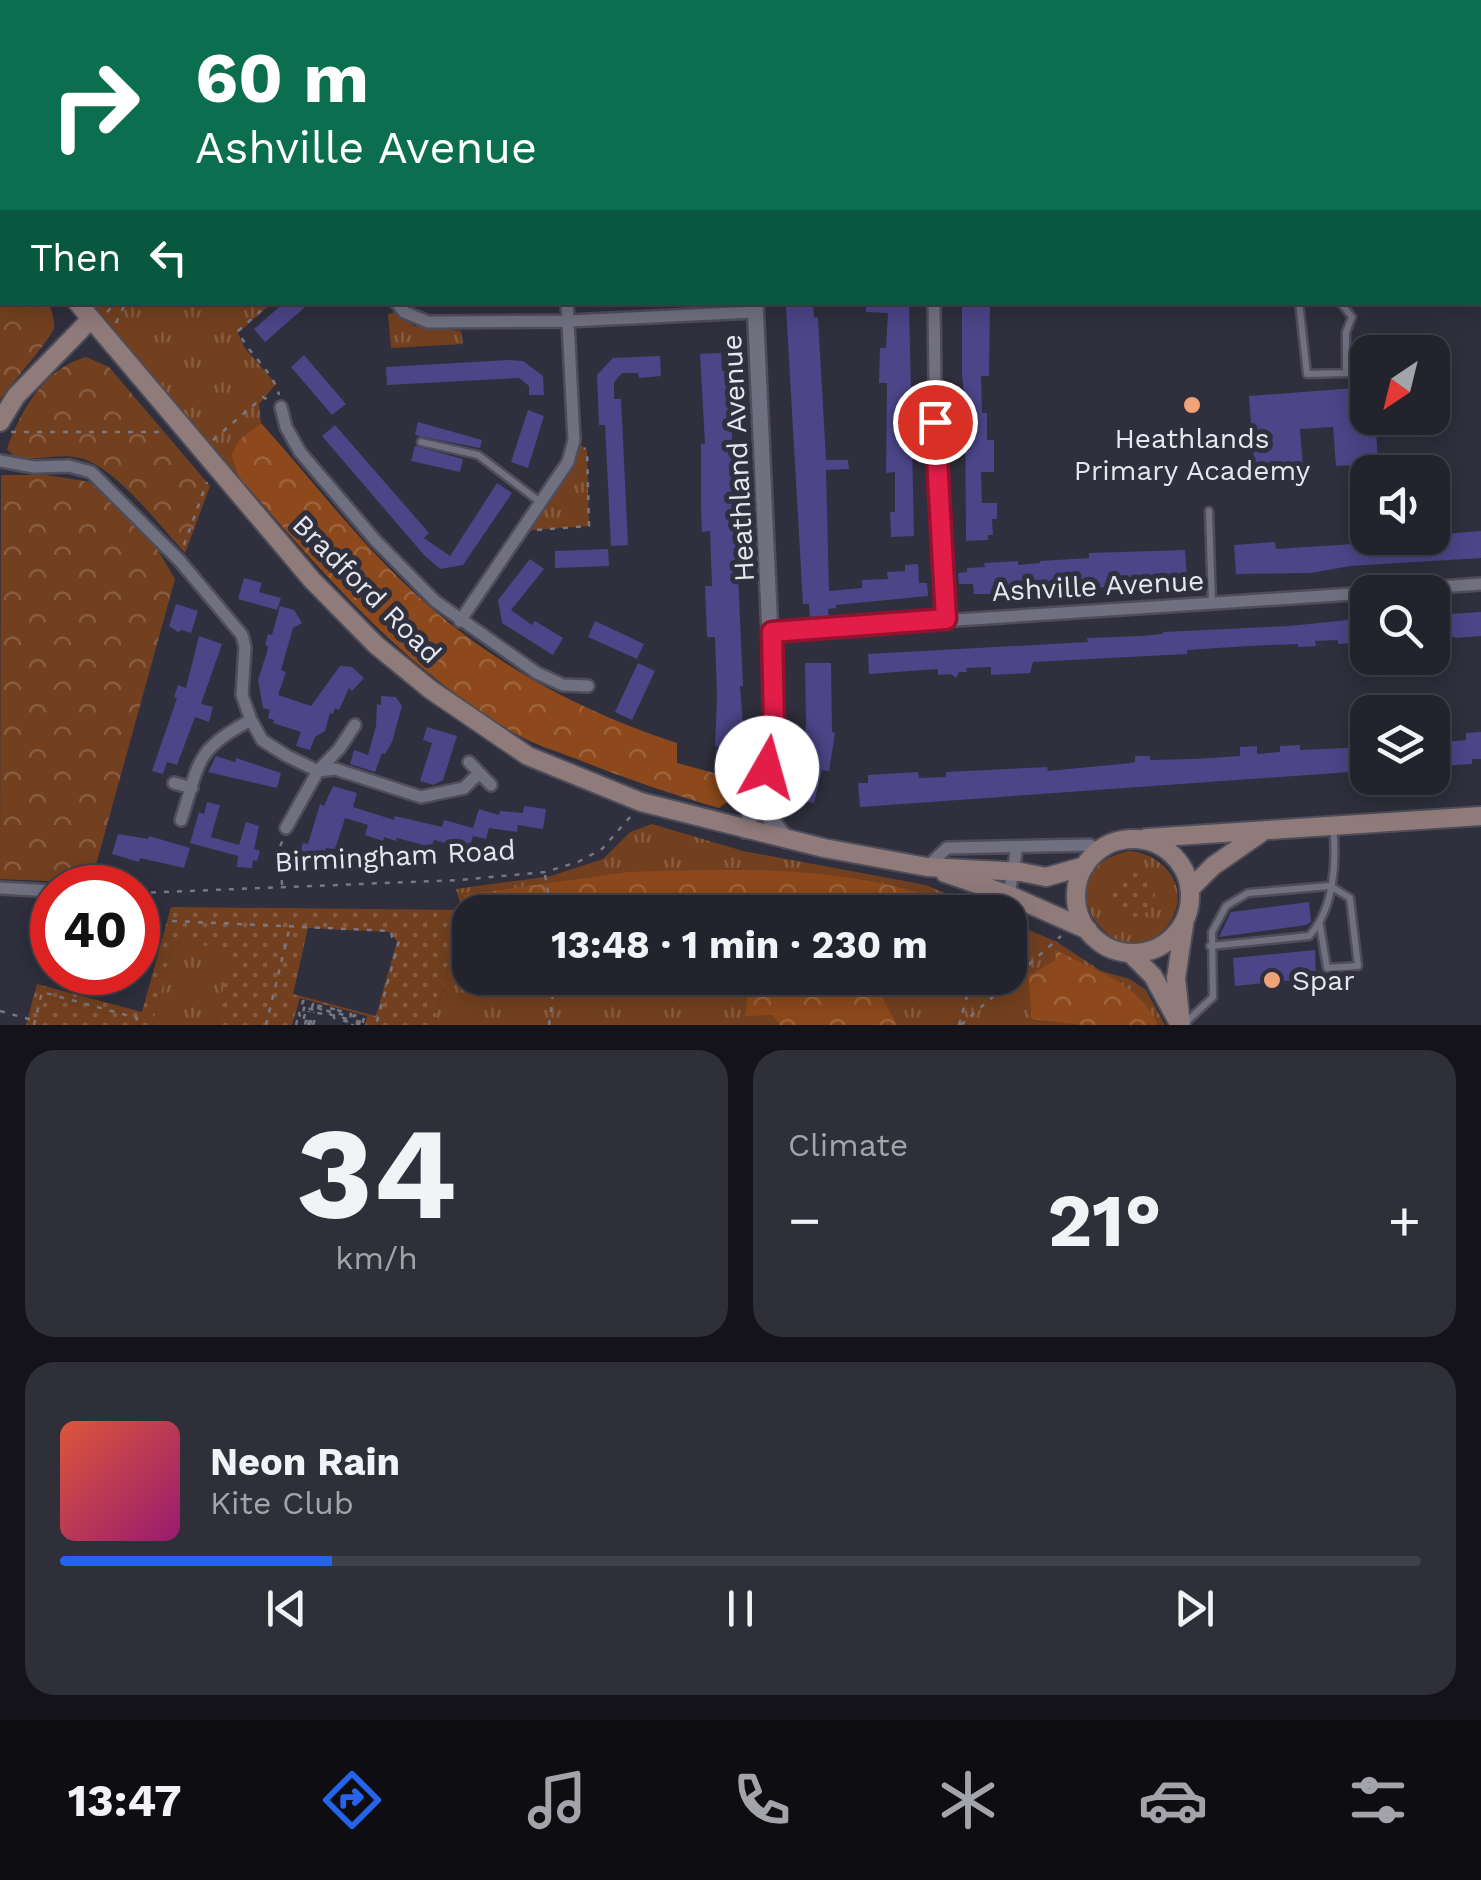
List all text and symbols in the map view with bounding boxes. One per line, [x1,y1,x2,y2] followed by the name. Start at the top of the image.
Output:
[195,37,369,119] text: 60 m
[30,40,160,170] icon: right
[195,121,537,174] text: Ashville Avenue
[141,230,196,285] icon: left
[30,236,121,280] text: Then
[715,334,761,582] street label: Heathland Avenue
[1350,335,1450,435] north arrow
[1350,335,1450,795] map controls
[893,380,978,465] pin
[1181,394,1203,416] marker: Heathlands Primary Academy
[908,395,963,450] icon: arrive
[1074,422,1311,487] place label: Heathlands Primary Academy
[1350,455,1450,555] button: sound
[286,508,448,670] street label: Bradford Road
[991,564,1205,608] street label: Ashville Avenue
[1350,575,1450,675] button: search
[1350,695,1450,795] button: layers
[715,716,819,820] position arrow
[274,833,516,879] street label: Birmingham Road
[30,865,160,995] speed limit sign: 40
[551,923,928,967] text: 13:48 · 1 min · 230 m
[1292,964,1355,997] place label: Spar
[1261,969,1283,991] marker: Spar
[296,1097,457,1250] text: 34
[788,1126,908,1164] text: Climate
[1047,1176,1162,1264] text: 21°
[788,1188,821,1252] text: −
[1388,1188,1421,1252] text: +
[335,1239,418,1277] text: km/h
[210,1440,400,1484] text: Neon Rain
[210,1484,354,1522] text: Kite Club
[259,1581,314,1636] icon: previous
[713,1581,768,1636] icon: pause
[1167,1581,1222,1636] icon: next
[317,1765,387,1835] icon: directions
[522,1765,592,1835] icon: music
[727,1765,797,1835] icon: phone
[933,1765,1003,1835] icon: climate
[1138,1765,1208,1835] icon: car
[1343,1765,1413,1835] icon: filters
[68,1774,182,1827] text: 13:47

